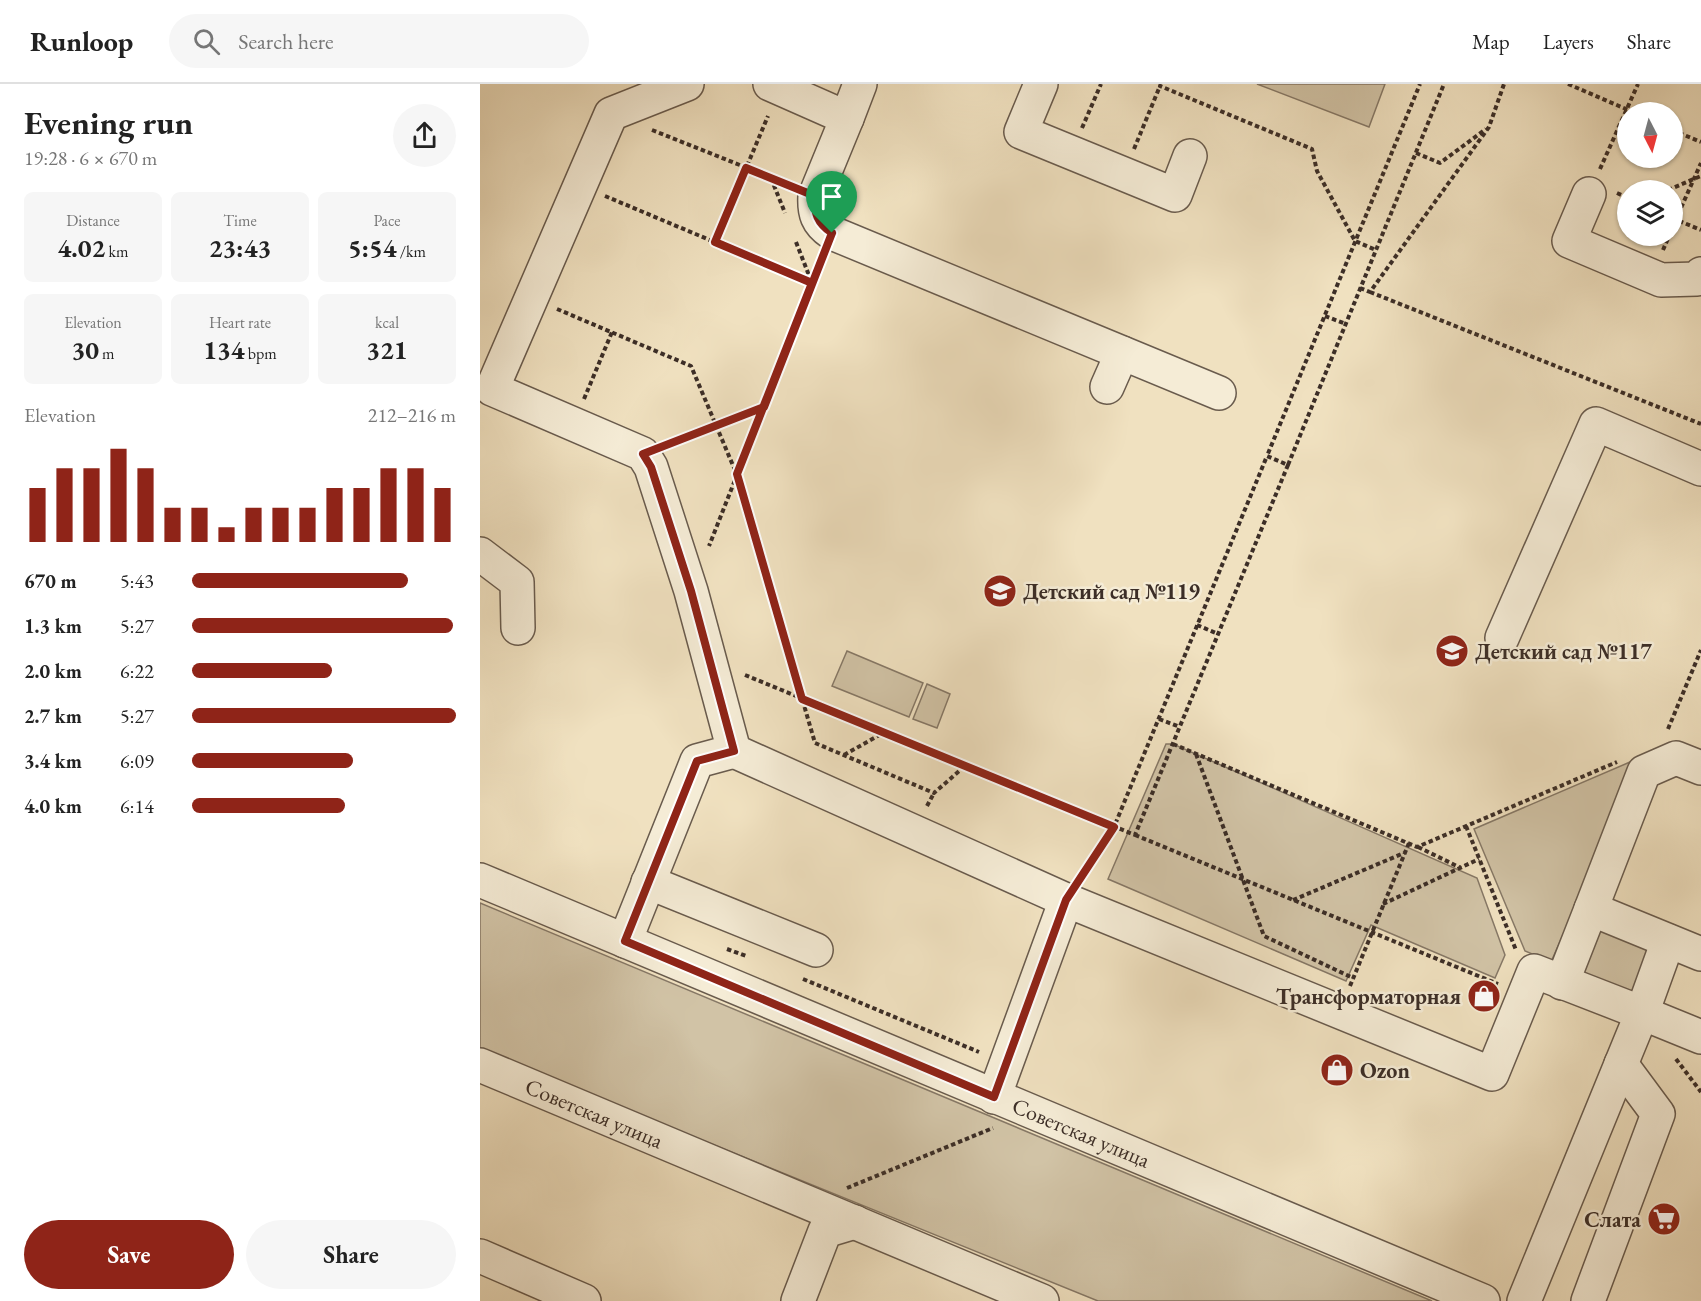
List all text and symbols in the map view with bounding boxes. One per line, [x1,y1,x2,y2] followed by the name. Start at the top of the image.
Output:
[169,14,589,68] search box
[30,23,133,59] text: Runloop
[190,25,223,58] icon: search
[238,27,334,56] text: Search here
[1472,28,1510,55] text: Map
[1543,28,1594,55] text: Layers
[1627,28,1671,55] text: Share
[24,101,193,144] text: Evening run
[1617,102,1683,168] north arrow
[1617,102,1683,246] map controls
[393,104,456,167] button: share
[24,145,157,171] text: 19:28 · 6 × 670 m
[806,171,857,233] pin
[815,180,848,213] icon: arrive
[1617,180,1683,246] button: layers
[66,210,120,231] text: Distance
[223,210,257,231] text: Time
[374,210,400,231] text: Pace
[58,231,105,265] text: 4.02
[209,231,271,265] text: 23:43
[348,231,397,265] text: 5:54
[105,241,128,262] text: km
[397,241,426,262] text: /km
[64,312,122,333] text: Elevation
[209,312,271,333] text: Heart rate
[375,312,399,333] text: kcal
[71,333,99,367] text: 30
[203,333,245,367] text: 134
[366,333,408,367] text: 321
[99,343,115,364] text: m
[245,343,277,364] text: bpm
[24,402,96,428] text: Elevation
[368,402,456,428] text: 212–216 m
[24,568,77,594] text: 670 m
[120,568,154,594] text: 5:43
[982,573,1018,609] school or university icon: Детский сад №119
[1023,577,1200,606] place label: Детский сад №119
[24,613,82,639] text: 1.3 km
[120,613,154,639] text: 5:27
[1434,633,1470,669] school or university icon: Детский сад №117
[1475,637,1652,666] place label: Детский сад №117
[24,658,82,684] text: 2.0 km
[120,658,154,684] text: 6:22
[24,703,82,729] text: 2.7 km
[120,703,154,729] text: 5:27
[24,748,82,774] text: 3.4 km
[120,748,154,774] text: 6:09
[24,793,82,819] text: 4.0 km
[120,793,154,819] text: 6:14
[1466,978,1502,1014] shop icon: Трансформаторная
[1276,982,1461,1011] place label: Трансформаторная
[1319,1052,1355,1088] shop icon: Ozon
[1360,1056,1410,1085] place label: Ozon
[521,1072,668,1155] street label: Советская улица
[1008,1091,1154,1175] street label: Советская улица
[1646,1201,1682,1237] supermarket icon: Слата
[1584,1205,1641,1234] place label: Слата
[24,1220,234,1289] button: Save
[246,1220,456,1289] button: Share

